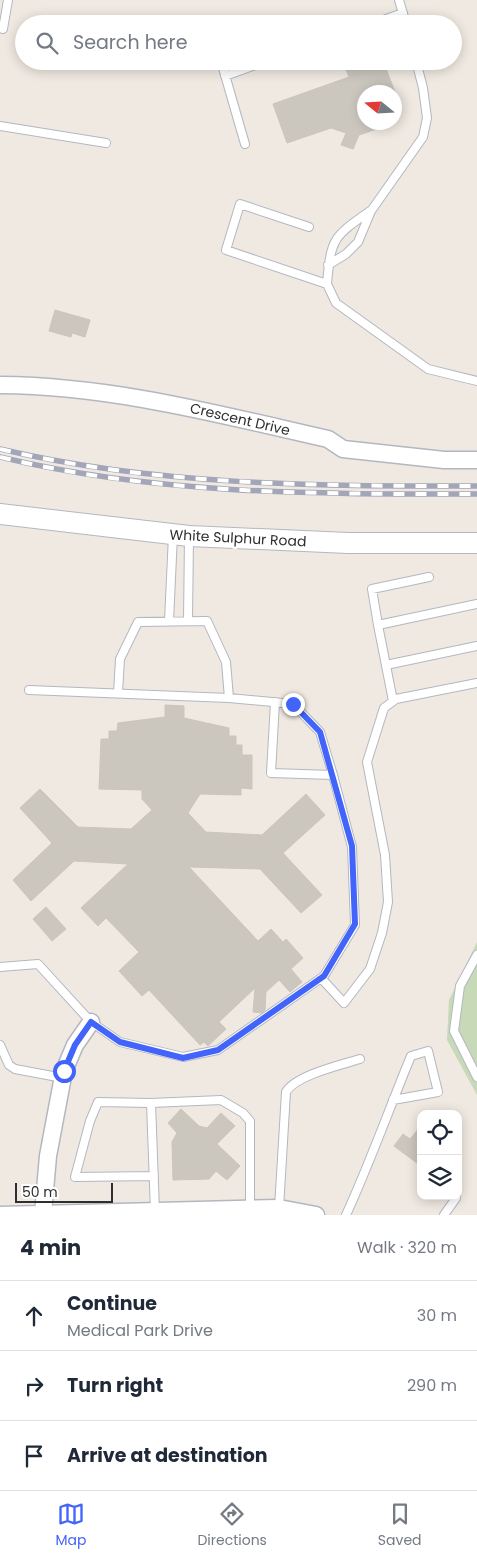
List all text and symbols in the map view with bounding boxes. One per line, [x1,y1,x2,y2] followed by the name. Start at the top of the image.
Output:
[15,15,462,70] search box
[33,29,61,57] icon: search
[73,29,187,56] text: Search here
[357,85,402,130] north arrow
[188,398,292,440] street label: Crescent Drive
[169,524,307,552] street label: White Sulphur Road
[282,693,305,716] route end
[53,1060,76,1083] route start
[417,1110,462,1200] map controls
[417,1110,462,1155] button: locate
[417,1155,462,1200] button: layers
[15,1180,112,1203] scale bar
[22,1182,58,1202] text: 50 m
[20,1233,81,1262] text: 4 min
[357,1236,457,1259] text: Walk · 320 m
[67,1290,157,1317] text: Continue
[20,1302,48,1330] icon: ahead
[417,1304,457,1327] text: 30 m
[67,1319,213,1342] text: Medical Park Drive
[20,1372,48,1400] icon: right
[67,1372,163,1399] text: Turn right
[407,1374,457,1397] text: 290 m
[20,1442,48,1470] icon: arrive
[67,1442,268,1469] text: Arrive at destination
[55,1500,86,1551] tab: Map
[197,1500,267,1551] tab: Directions
[378,1500,422,1551] tab: Saved

